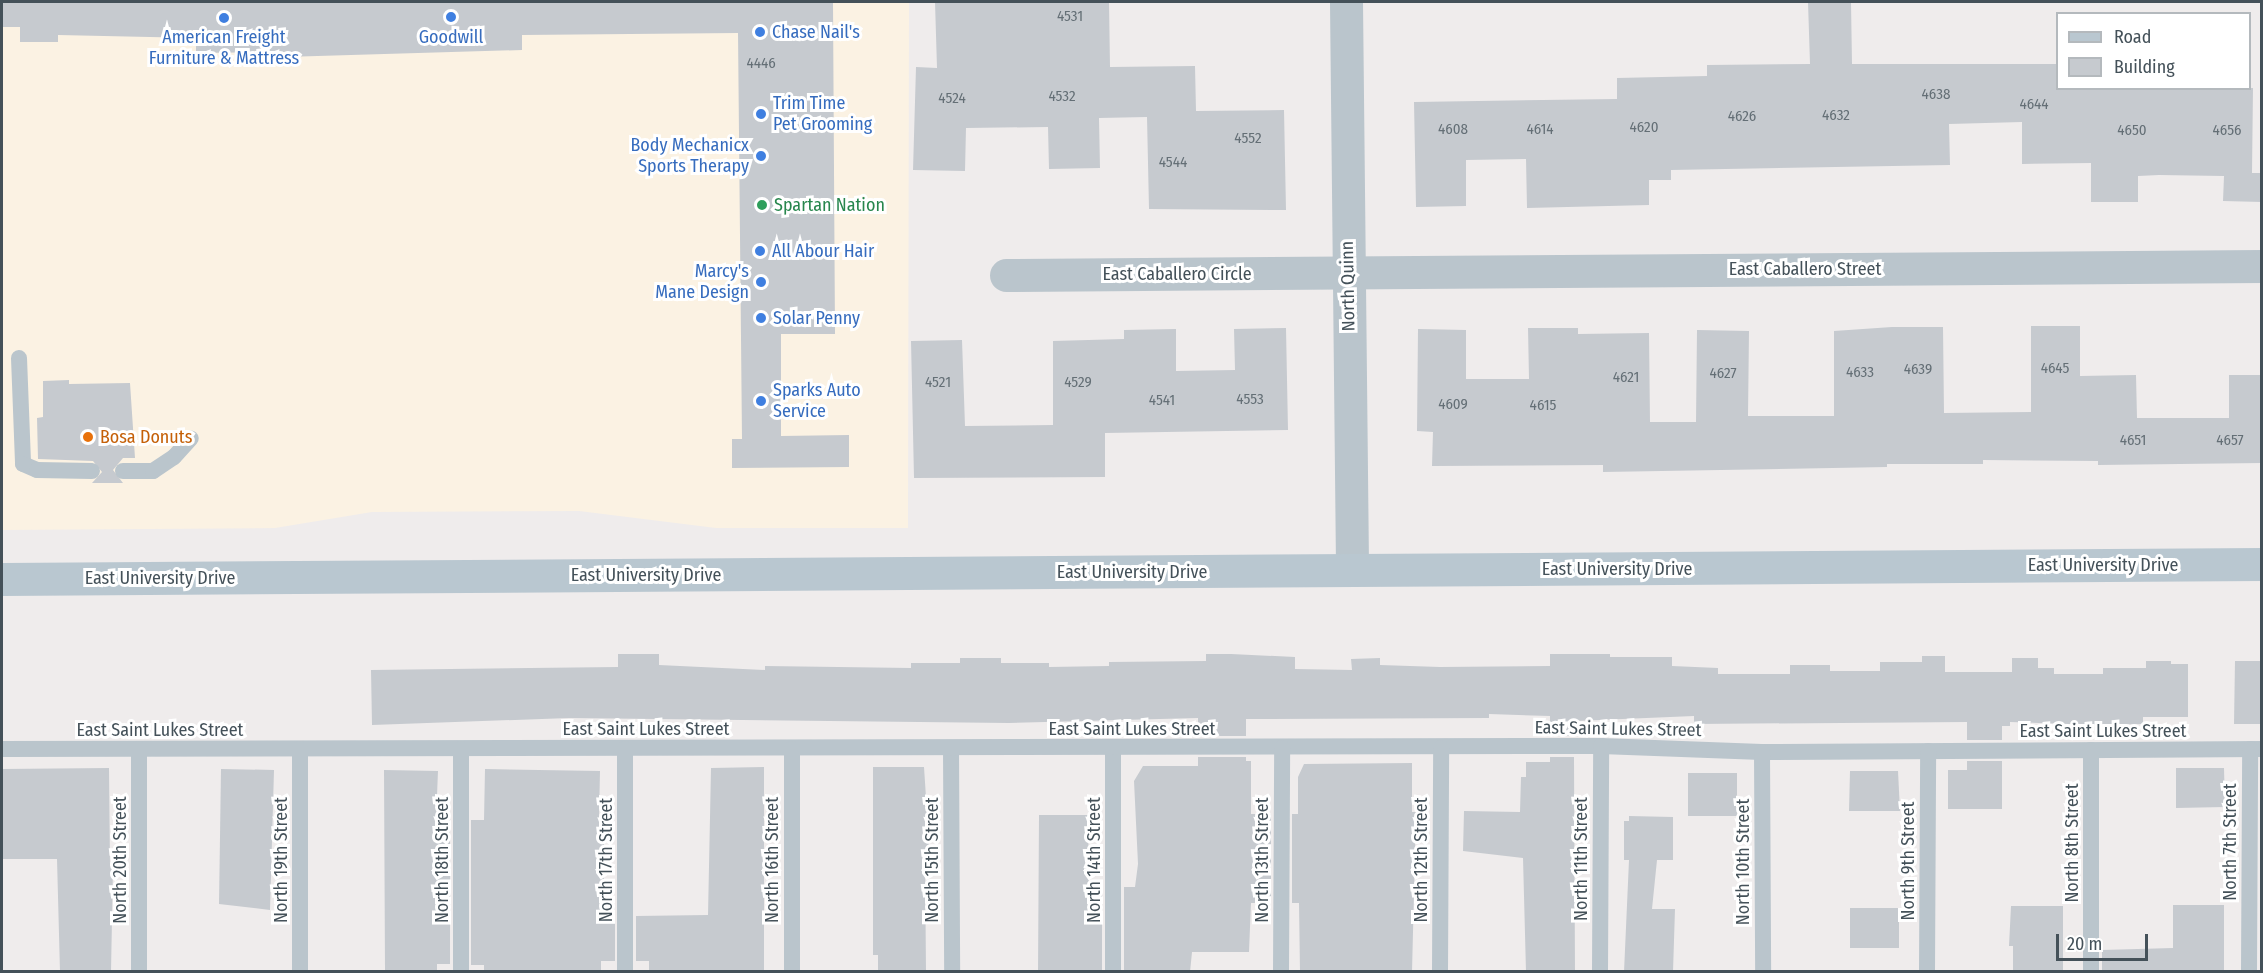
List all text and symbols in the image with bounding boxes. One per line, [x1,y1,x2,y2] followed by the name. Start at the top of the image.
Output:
[1057,8,1083,26] house number: 4531
[444,10,458,24] marker: Goodwill
[217,11,231,25] marker: American Freight Furniture & Mattress
[2056,12,2251,90] legend
[772,21,860,43] place label: Chase Nail's
[753,25,767,39] marker: Chase Nail's
[419,26,483,48] place label: Goodwill
[2114,26,2151,48] text: Road
[149,27,299,70] place label: American Freight Furniture & Mattress
[746,55,776,73] house number: 4446
[2114,56,2175,78] text: Building
[1922,86,1950,104] house number: 4638
[1048,88,1076,106] house number: 4532
[938,90,966,108] house number: 4524
[773,93,872,136] place label: Trim Time Pet Grooming
[2019,96,2049,114] house number: 4644
[754,107,768,121] marker: Trim Time Pet Grooming
[1822,107,1850,125] house number: 4632
[1728,108,1756,126] house number: 4626
[1630,119,1658,137] house number: 4620
[1438,121,1468,139] house number: 4608
[1526,121,1554,139] house number: 4614
[2117,122,2147,140] house number: 4650
[2213,122,2241,140] house number: 4656
[1234,130,1262,148] house number: 4552
[630,135,749,178] place label: Body Mechanicx Sports Therapy
[754,149,768,163] marker: Body Mechanicx Sports Therapy
[1159,154,1187,172] house number: 4544
[774,194,885,216] place label: Spartan Nation
[755,198,769,212] marker: Spartan Nation
[772,240,874,262] place label: All Abour Hair
[1336,241,1360,331] street label: North Quinn
[753,244,767,258] marker: All Abour Hair
[1729,258,1881,280] street label: East Caballero Street
[655,261,749,304] place label: Marcy's Mane Design
[1102,263,1252,285] street label: East Caballero Circle
[754,275,768,289] marker: Marcy's Mane Design
[773,307,860,329] place label: Solar Penny
[754,311,768,325] marker: Solar Penny
[2041,360,2069,378] house number: 4645
[1904,361,1932,379] house number: 4639
[1846,364,1874,382] house number: 4633
[1709,365,1737,383] house number: 4627
[1613,369,1639,387] house number: 4621
[925,374,951,392] house number: 4521
[1064,374,1092,392] house number: 4529
[773,380,861,422] place label: Sparks Auto Service
[1236,391,1264,409] house number: 4553
[1149,392,1175,410] house number: 4541
[754,394,768,408] marker: Sparks Auto Service
[1438,396,1468,414] house number: 4609
[1530,397,1556,415] house number: 4615
[100,426,192,448] place label: Bosa Donuts
[81,430,95,444] marker: Bosa Donuts
[2120,432,2146,450] house number: 4651
[2216,432,2244,450] house number: 4657
[2028,554,2178,576] street label: East University Drive
[1542,558,1692,580] street label: East University Drive
[1057,561,1207,583] street label: East University Drive
[571,564,721,586] street label: East University Drive
[85,567,235,589] street label: East University Drive
[1534,717,1702,741] street label: East Saint Lukes Street
[562,718,730,740] street label: East Saint Lukes Street
[1048,718,1216,740] street label: East Saint Lukes Street
[76,719,244,741] street label: East Saint Lukes Street
[2019,720,2187,742] street label: East Saint Lukes Street
[2061,783,2083,903] street label: North 8th Street
[2219,783,2241,901] street label: North 7th Street
[109,796,131,924] street label: North 20th Street
[270,797,292,923] street label: North 19th Street
[431,797,453,923] street label: North 18th Street
[761,797,783,923] street label: North 16th Street
[921,797,943,923] street label: North 15th Street
[1083,797,1105,923] street label: North 14th Street
[1251,797,1273,923] street label: North 13th Street
[1410,797,1432,923] street label: North 12th Street
[1570,797,1592,921] street label: North 11th Street
[595,798,617,922] street label: North 17th Street
[1732,799,1754,925] street label: North 10th Street
[1897,802,1919,920] street label: North 9th Street
[2059,922,2150,960] scale bar
[2067,933,2102,955] text: 20 m

